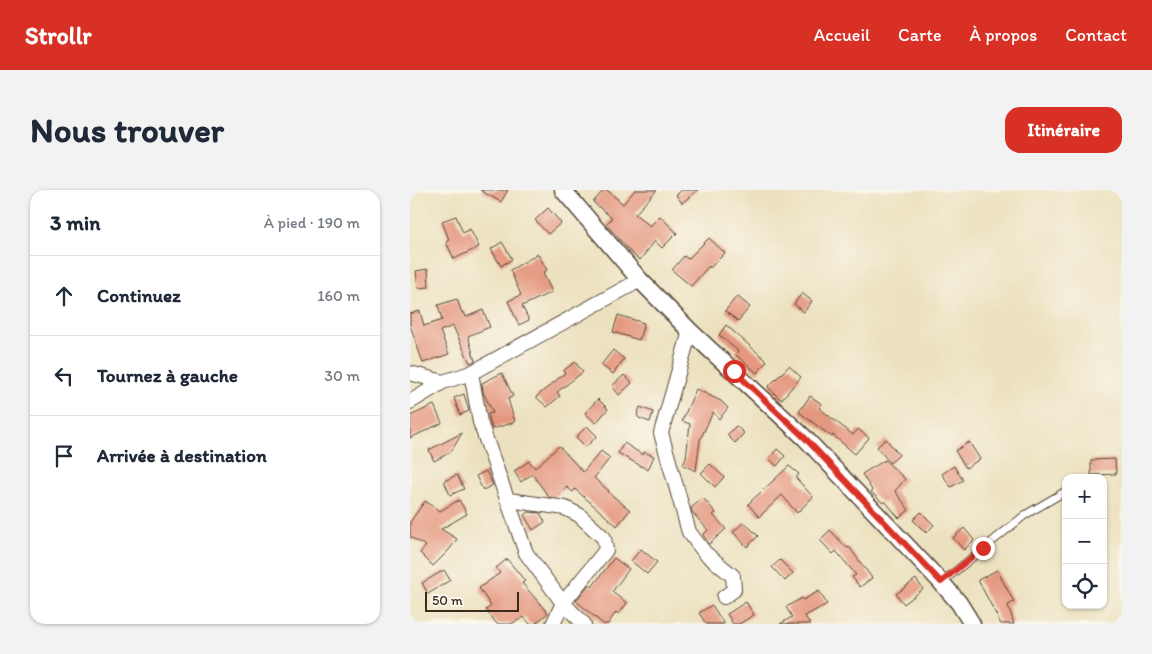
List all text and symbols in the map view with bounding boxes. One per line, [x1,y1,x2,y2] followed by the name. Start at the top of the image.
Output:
[25,21,91,50] text: Strollr
[814,24,870,46] text: Accueil
[898,24,941,46] text: Carte
[969,24,1037,46] text: À propos
[1065,24,1127,46] text: Contact
[1005,107,1122,153] button: Itinéraire
[30,109,224,151] text: Nous trouver
[50,210,100,235] text: 3 min
[264,213,360,232] text: À pied · 190 m
[50,282,78,310] icon: ahead
[97,284,181,307] text: Continuez
[317,286,360,305] text: 160 m
[723,360,746,383] route start
[50,362,78,390] icon: left
[97,364,238,387] text: Tournez à gauche
[324,366,360,385] text: 30 m
[50,442,78,470] icon: arrive
[97,444,267,467] text: Arrivée à destination
[1062,474,1107,609] map controls
[1062,474,1107,519] button: +
[1062,519,1107,564] button: −
[972,537,995,560] route end
[1062,564,1107,609] button: locate
[425,589,519,612] scale bar
[432,592,463,609] text: 50 m

